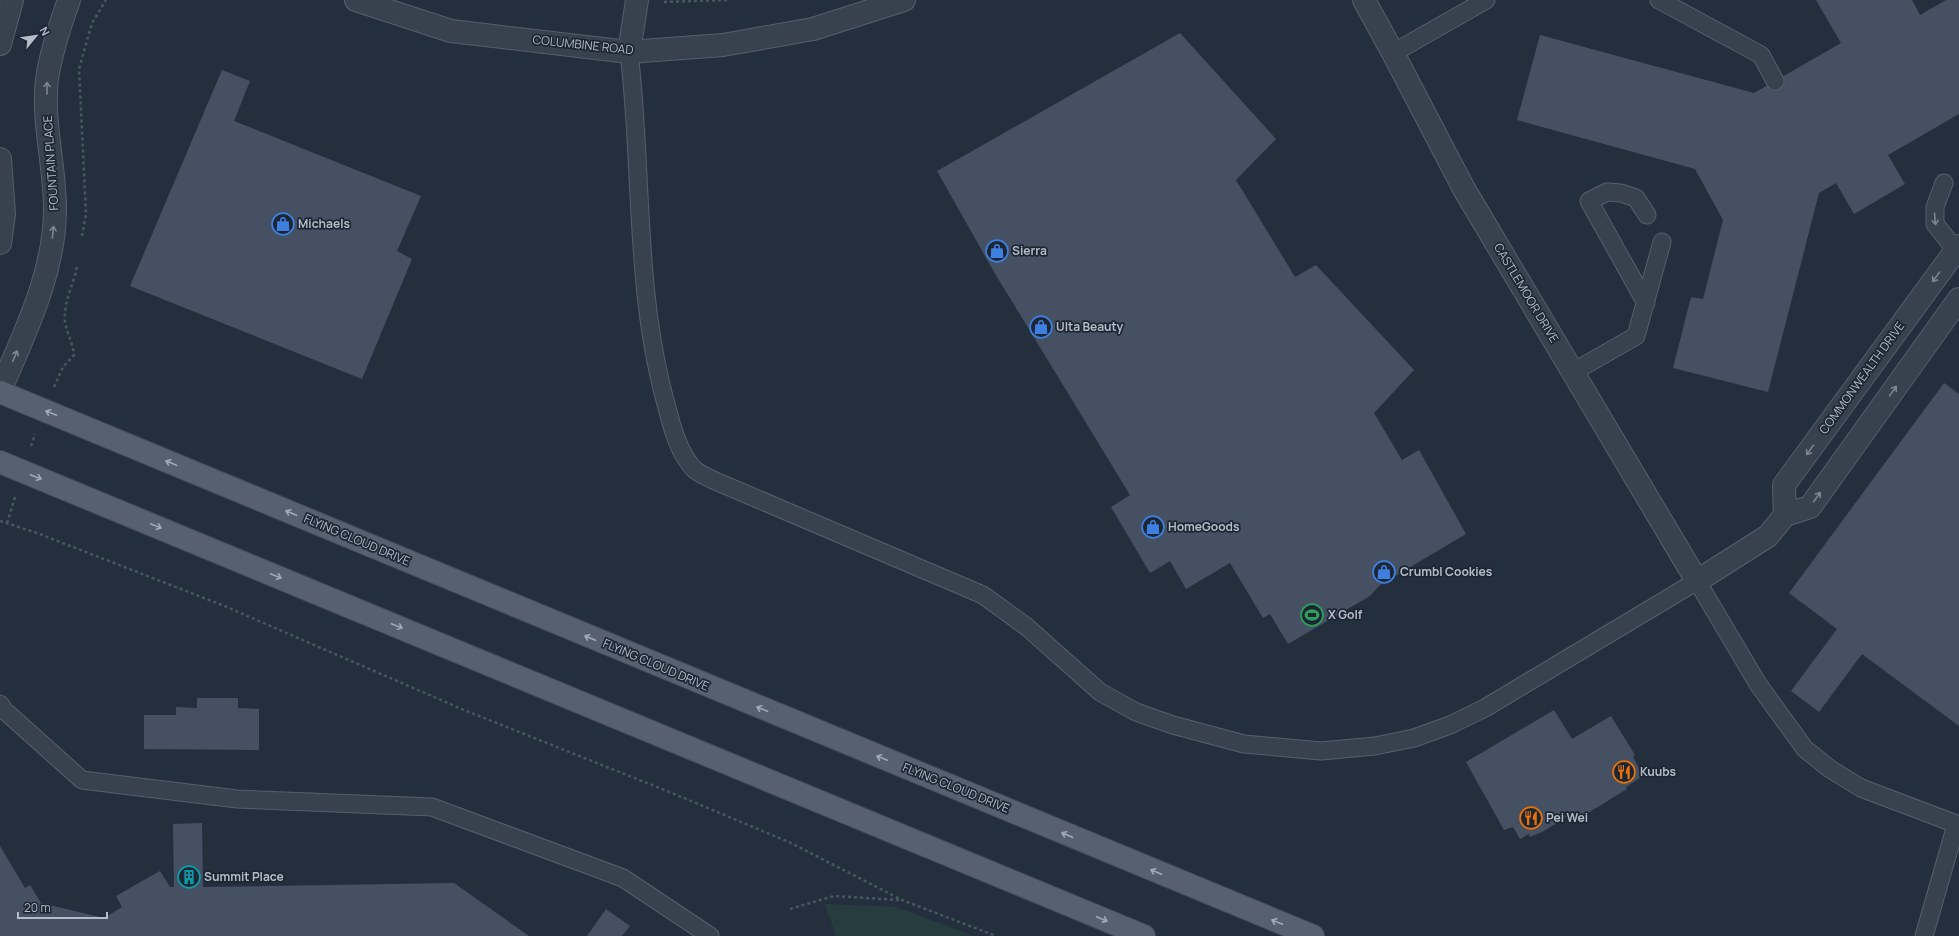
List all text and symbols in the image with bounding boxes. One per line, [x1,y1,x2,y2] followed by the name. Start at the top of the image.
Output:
[16,16,56,56] north arrow
[37,24,54,38] text: N
[532,31,634,58] street label: COLUMBINE ROAD
[43,82,51,95] one-way arrow
[39,115,62,211] street label: FOUNTAIN PLACE
[270,211,296,237] shop icon: Michaels
[1932,212,1939,225] one-way arrow
[298,215,351,232] place label: Michaels
[49,226,57,239] one-way arrow
[984,238,1010,264] shop icon: Sierra
[1490,240,1563,346] street label: CASTLEMOOR DRIVE
[1012,242,1047,259] place label: Sierra
[1932,271,1940,282] one-way arrow
[1028,314,1054,340] shop icon: Ulta Beauty
[1056,318,1124,335] place label: Ulta Beauty
[1815,318,1908,437] street label: COMMONWEALTH DRIVE
[12,350,20,362] one-way arrow
[1889,386,1897,397] one-way arrow
[46,409,58,416] one-way arrow
[1806,444,1814,455] one-way arrow
[166,459,178,466] one-way arrow
[30,473,42,481] one-way arrow
[1813,491,1821,502] one-way arrow
[286,509,298,516] one-way arrow
[301,509,413,570] street label: FLYING CLOUD DRIVE
[1140,514,1166,540] shop icon: HomeGoods
[1168,518,1240,535] place label: HomeGoods
[150,523,162,531] one-way arrow
[1371,559,1397,585] shop icon: Crumbl Cookies
[1400,563,1493,580] place label: Crumbl Cookies
[270,573,282,580] one-way arrow
[1299,602,1325,628] sports icon: X Golf
[1328,606,1363,623] place label: X Golf
[390,622,402,630] one-way arrow
[585,633,597,641] one-way arrow
[600,634,712,695] street label: FLYING CLOUD DRIVE
[757,704,769,712] one-way arrow
[877,754,889,762] one-way arrow
[900,758,1012,817] street label: FLYING CLOUD DRIVE
[1611,759,1637,785] restaurant icon: Kuubs
[1640,763,1677,780] place label: Kuubs
[1518,805,1544,831] restaurant icon: Pei Wei
[1546,809,1588,826] place label: Pei Wei
[1062,831,1074,838] one-way arrow
[176,864,202,890] building icon: Summit Place
[204,868,284,885] place label: Summit Place
[1151,868,1163,875] one-way arrow
[18,894,107,920] scale bar
[24,899,51,916] text: 20 m
[1096,915,1108,923] one-way arrow
[1271,917,1283,925] one-way arrow

